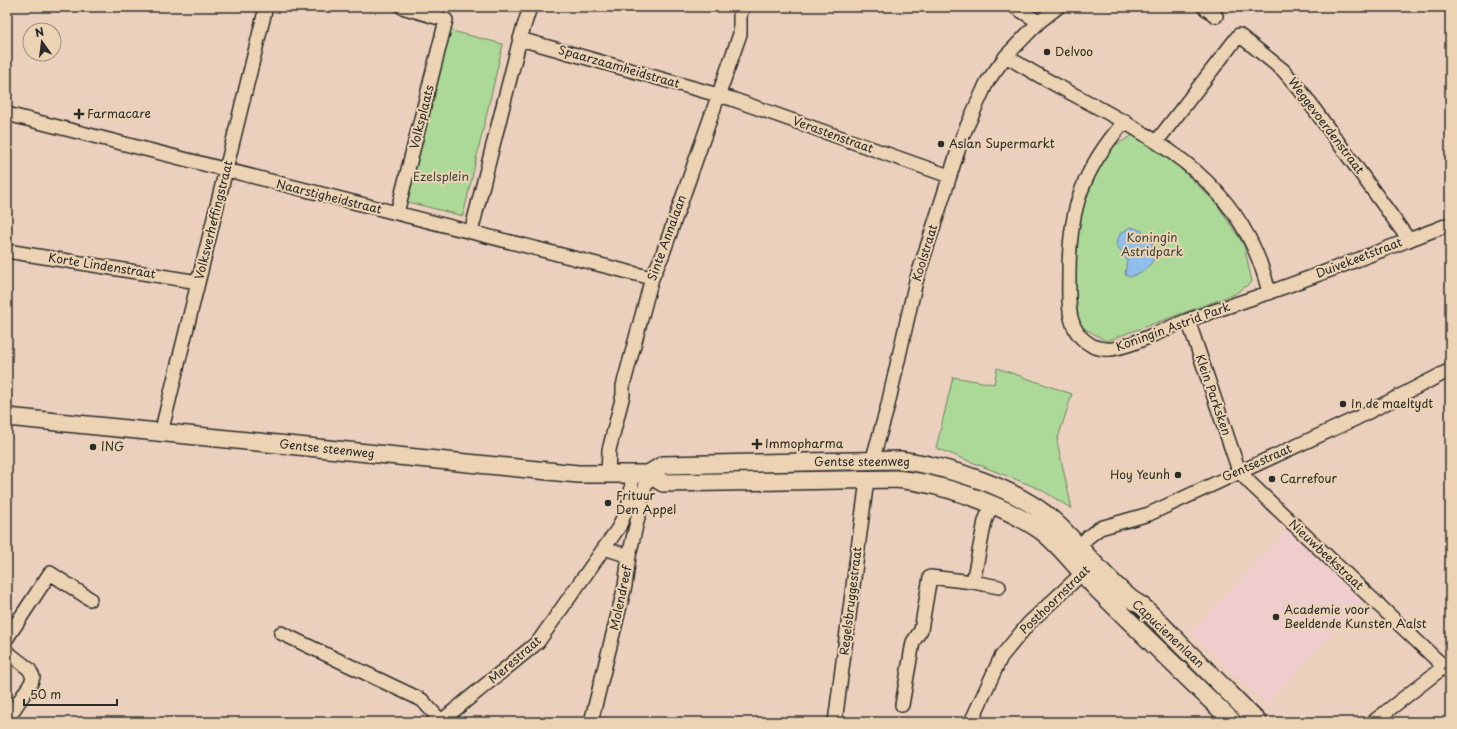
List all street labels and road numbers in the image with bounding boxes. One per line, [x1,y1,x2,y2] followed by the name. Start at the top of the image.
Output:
[556,40,682,92] street label: Spaarzaamheidstraat
[1285,73,1369,177] street label: Weggevoerdenstraat
[404,83,438,151] street label: Volksplaats
[790,111,876,157] street label: Verastenstraat
[190,158,237,281] street label: Volksverheffingstraat
[275,174,384,218] street label: Naarstigheidstraat
[642,192,690,283] street label: Sinte Annalaan
[907,222,941,284] street label: Koolstraat
[1313,232,1405,282] street label: Duivekeetstraat
[47,248,157,282] street label: Korte Lindenstraat
[1113,297,1232,355] street label: Koningin Astrid Park
[1192,352,1236,438] street label: Klein Parksken
[279,434,376,462] street label: Gentse steenweg
[1219,439,1294,486] street label: Gentsestraat
[814,452,910,470] street label: Gentse steenweg
[1285,515,1368,594] street label: Nieuwbeekstraat
[834,545,866,656] street label: Regelsbruggestraat
[1015,561,1094,638] street label: Posthoornstraat
[604,563,636,632] street label: Molendreef
[1128,595,1209,672] street label: Capucienenlaan
[484,631,545,687] street label: Merestraat

